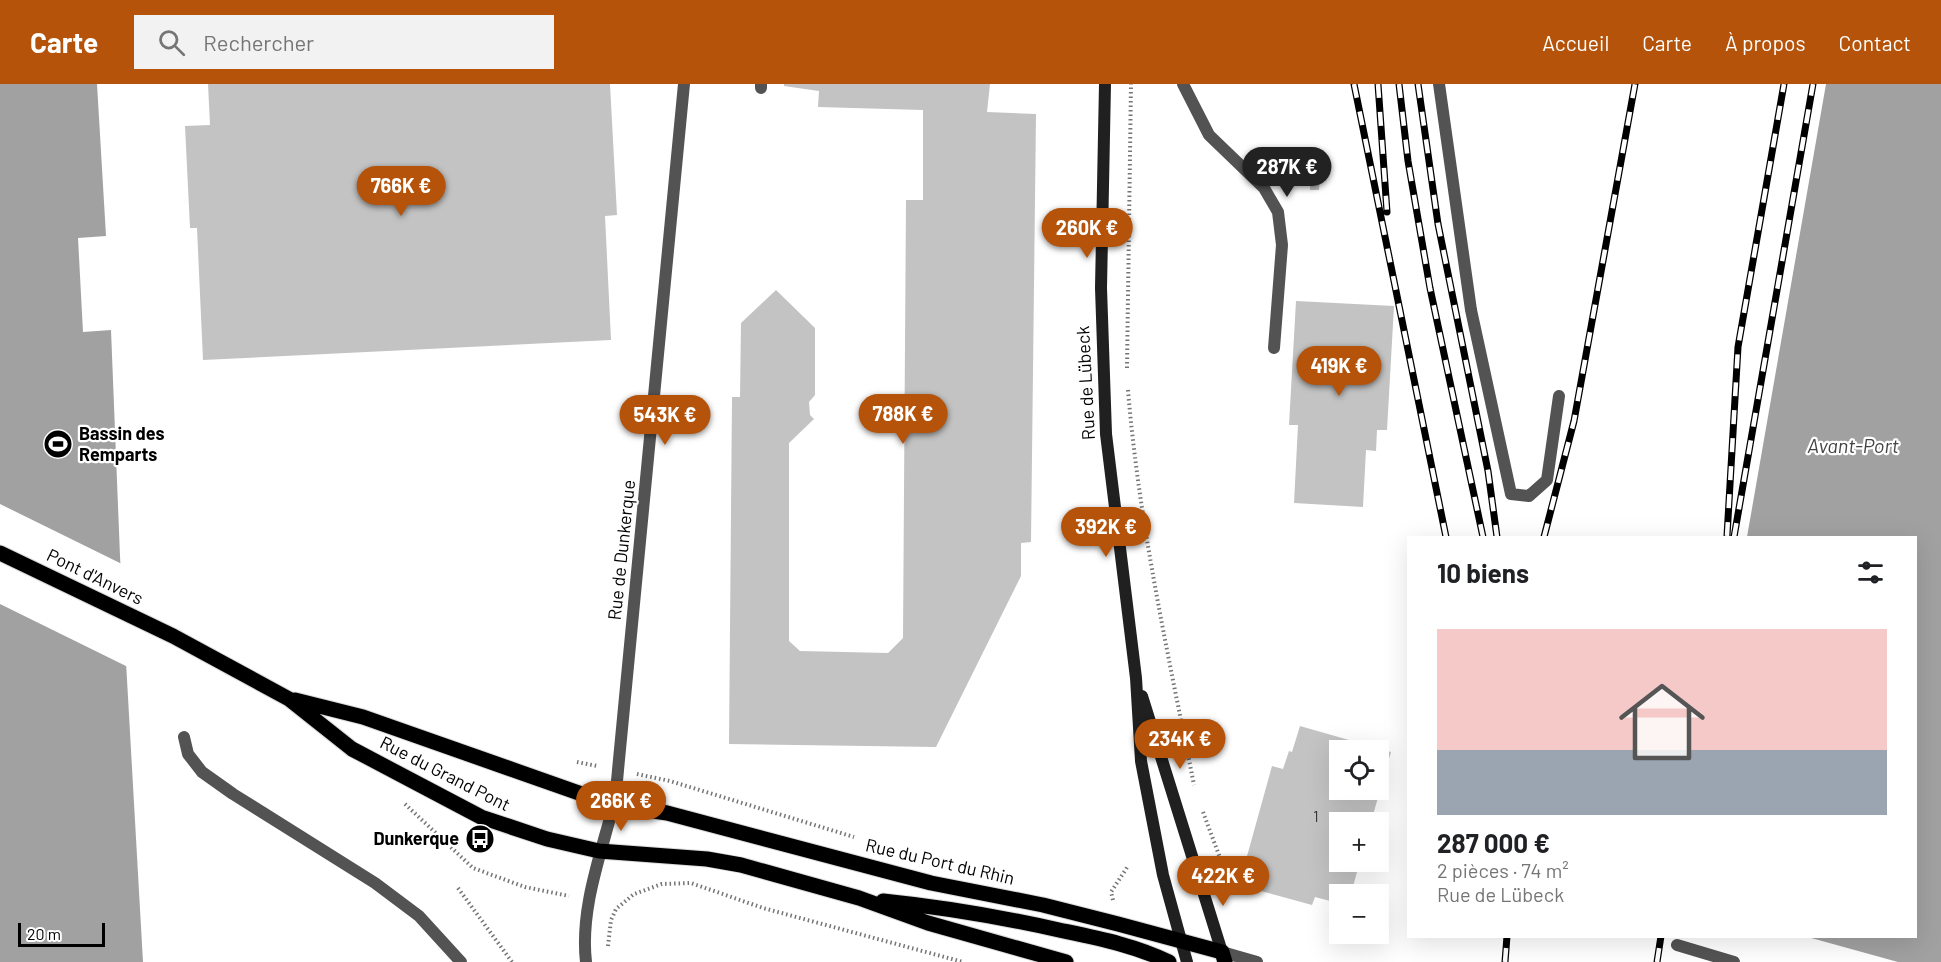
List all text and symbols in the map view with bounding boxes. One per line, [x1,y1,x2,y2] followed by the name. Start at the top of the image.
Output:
[134,15,554,69] search box
[30,25,98,59] text: Carte
[155,26,188,59] icon: search
[203,29,314,55] text: Rechercher
[1542,30,1609,55] text: Accueil
[1642,30,1692,55] text: Carte
[1725,30,1806,55] text: À propos
[1839,30,1911,55] text: Contact
[1238,147,1336,198] pin: 287K €
[1256,154,1318,178] text: 287K €
[352,166,450,217] pin: 766K €
[371,173,431,197] text: 766K €
[1038,208,1136,259] pin: 260K €
[1056,215,1118,239] text: 260K €
[1071,325,1099,441] street label: Rue de Lübeck
[1290,346,1388,397] pin: 419K €
[1310,353,1368,377] text: 419K €
[854,394,952,445] pin: 788K €
[616,395,714,446] pin: 543K €
[873,401,933,425] text: 788K €
[634,402,696,426] text: 543K €
[79,422,165,465] place label: Bassin des Remparts
[42,428,74,460] sports icon: Bassin des Remparts
[1807,433,1899,457] water label: Avant-Port
[603,479,639,621] street label: Rue de Dunkerque
[1057,507,1155,558] pin: 392K €
[1075,514,1137,538] text: 392K €
[44,543,147,609] street label: Pont d'Anvers
[1854,556,1887,589] icon: filters
[1437,557,1529,588] text: 10 biens
[1608,668,1716,776] icon: home
[1131,719,1229,770] pin: 234K €
[1148,726,1212,750] text: 234K €
[377,731,514,815] street label: Rue du Grand Pont
[1329,740,1389,944] map controls
[1329,740,1389,800] button: locate
[572,781,670,832] pin: 266K €
[590,788,652,812] text: 266K €
[1313,807,1319,825] house number: 1
[1329,812,1389,872] button: +
[464,823,496,855] bus stop icon: Dunkerque
[373,827,459,849] place label: Dunkerque
[1437,827,1550,858] text: 287 000 €
[864,833,1017,889] street label: Rue du Port du Rhin
[1174,856,1272,907] pin: 422K €
[1437,858,1569,882] text: 2 pièces · 74 m²
[1191,863,1255,887] text: 422K €
[1437,882,1564,906] text: Rue de Lübeck
[1329,884,1389,944] button: −
[18,920,105,948] scale bar
[27,924,61,943] text: 20 m

